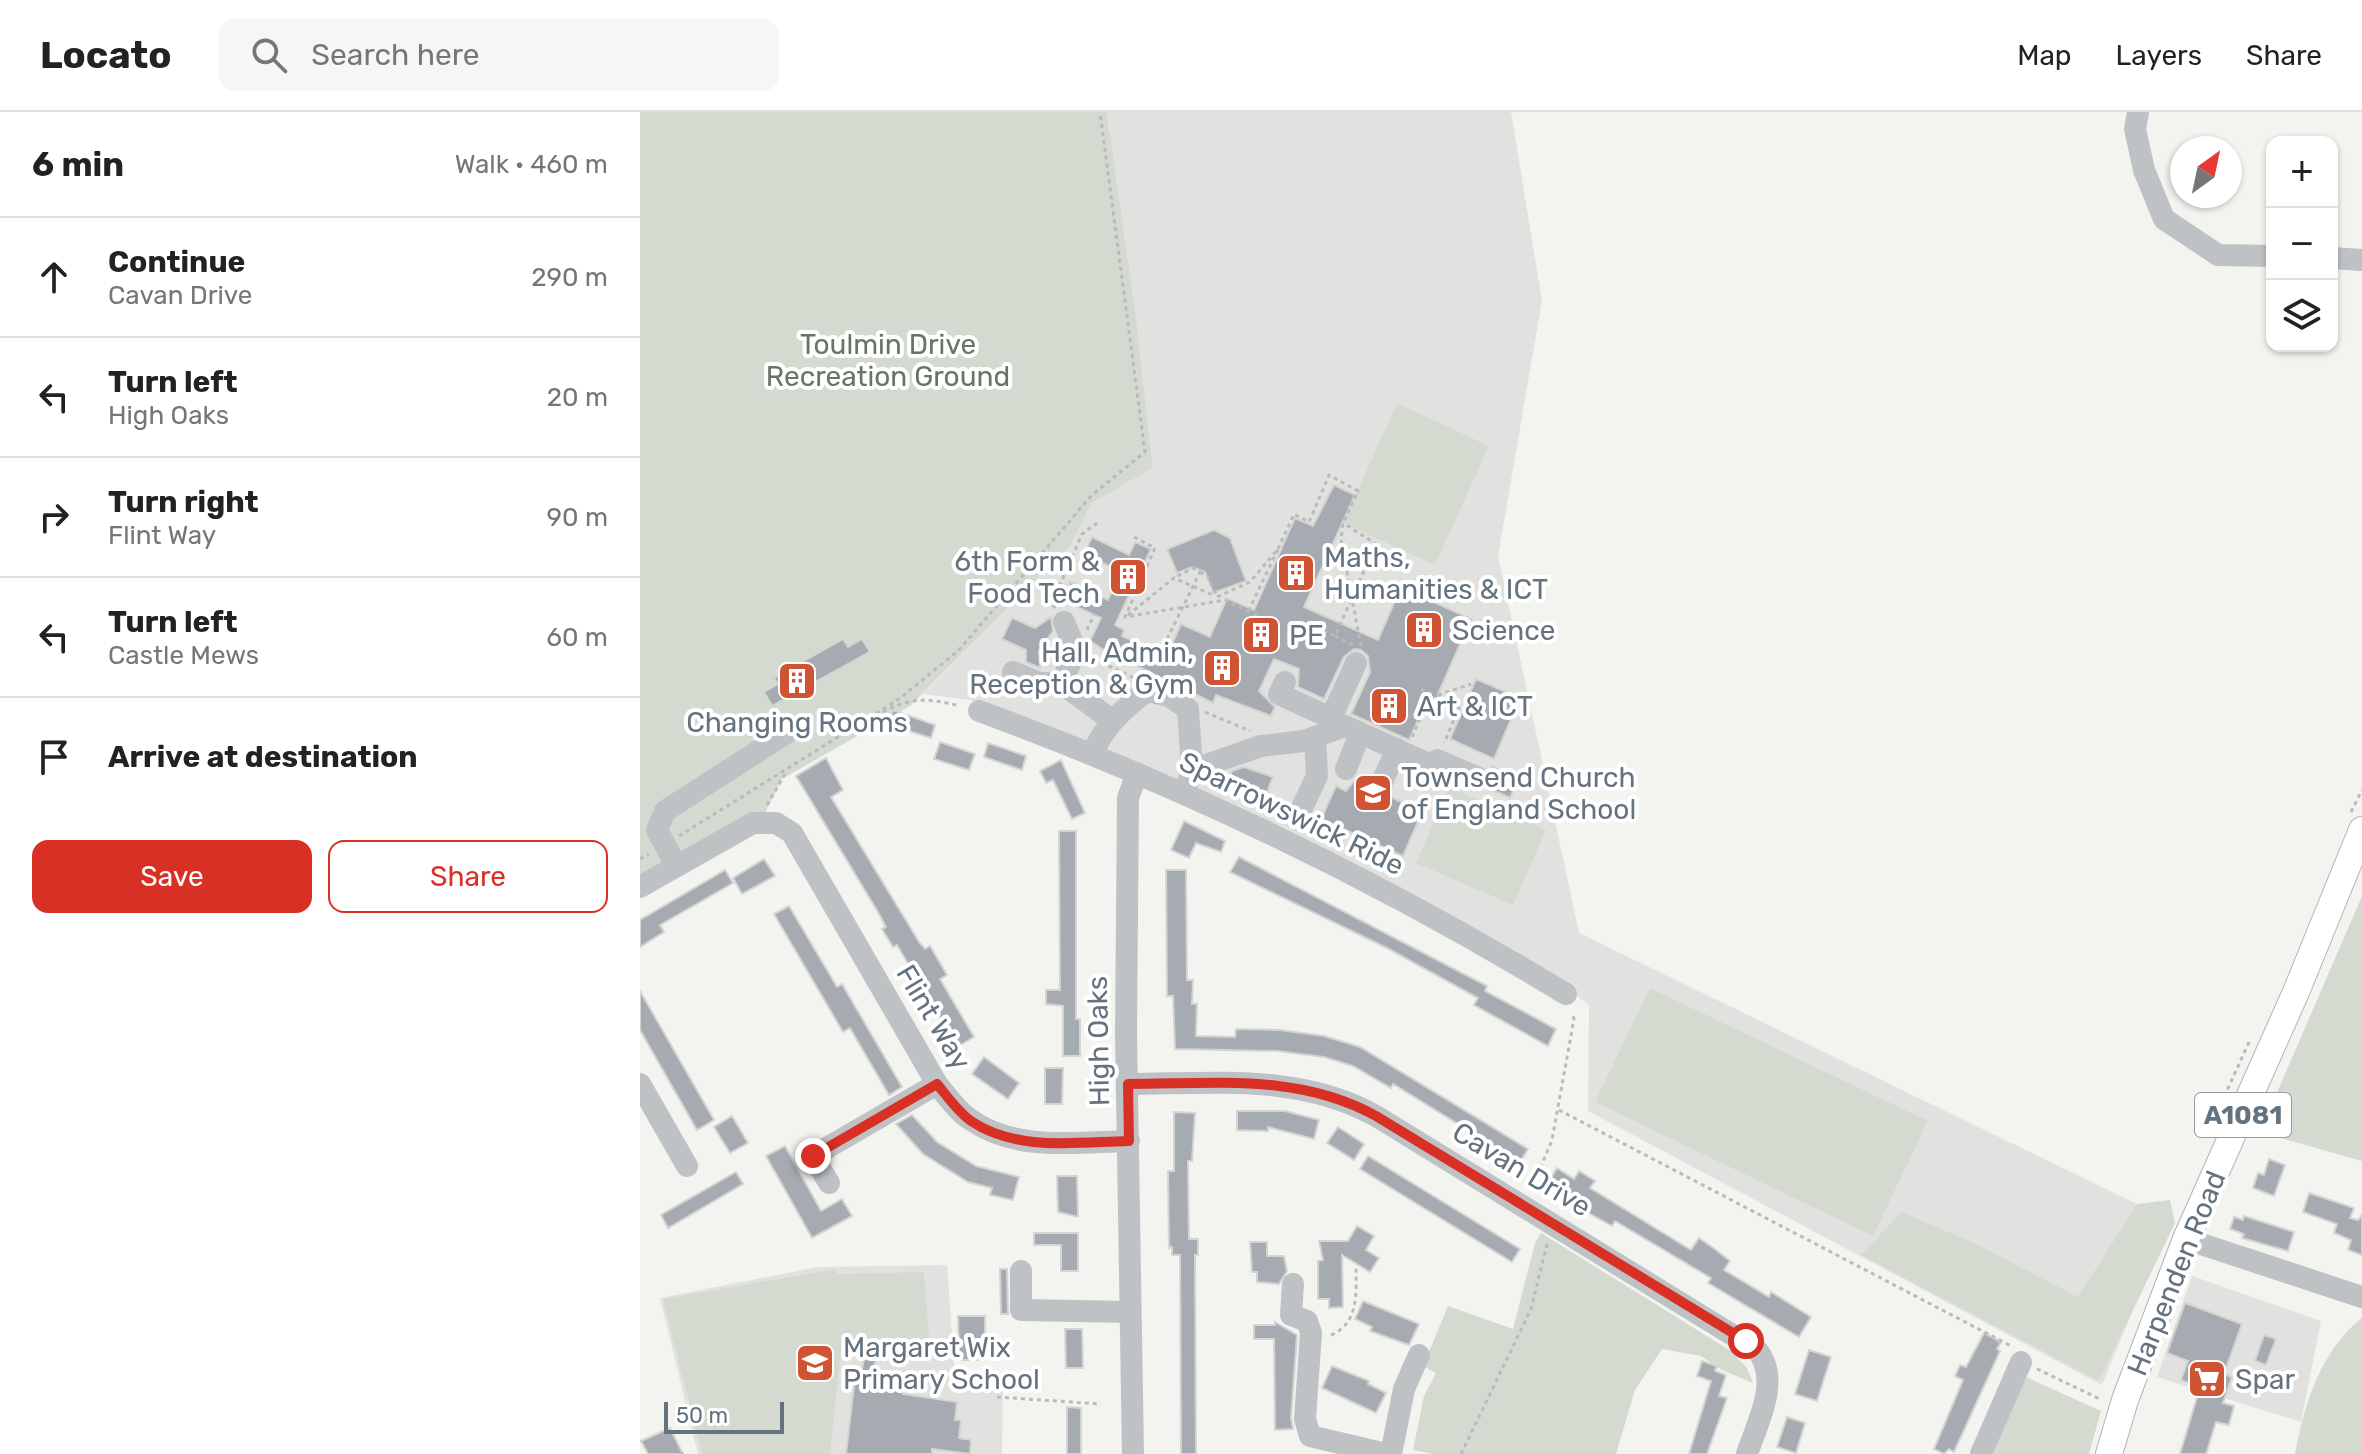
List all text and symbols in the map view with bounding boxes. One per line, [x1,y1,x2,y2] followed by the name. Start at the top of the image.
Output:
[219,19,779,91] search box
[40,32,171,78] text: Locato
[247,33,291,77] icon: search
[311,37,480,73] text: Search here
[2017,39,2072,72] text: Map
[2116,39,2202,72] text: Layers
[2246,39,2322,72] text: Share
[2170,136,2242,208] north arrow
[2266,136,2338,352] map controls
[2266,136,2338,208] button: +
[32,144,124,185] text: 6 min
[455,149,608,180] text: Walk · 460 m
[2266,208,2338,280] button: −
[108,244,245,280] text: Continue
[32,255,76,299] icon: ahead
[531,262,608,293] text: 290 m
[108,280,252,311] text: Cavan Drive
[2266,280,2338,352] button: layers
[766,328,1010,393] park label: Toulmin Drive Recreation Ground
[108,364,238,400] text: Turn left
[32,375,76,419] icon: left
[547,382,608,413] text: 20 m
[108,400,229,431] text: High Oaks
[108,484,259,520] text: Turn right
[32,495,76,539] icon: right
[547,502,608,533] text: 90 m
[108,520,216,551] text: Flint Way
[1324,541,1548,606] place label: Maths, Humanities & ICT
[954,545,1100,610] place label: 6th Form & Food Tech
[1275,552,1317,594] building icon: Maths, Humanities & ICT
[1107,556,1149,598] building icon: 6th Form & Food Tech
[108,604,238,640] text: Turn left
[1403,609,1445,651] building icon: Science
[1240,614,1282,656] building icon: PE
[1452,614,1555,647] place label: Science
[32,615,76,659] icon: left
[1289,619,1324,652] place label: PE
[546,622,608,653] text: 60 m
[969,636,1194,701] place label: Hall, Admin, Reception & Gym
[108,640,259,671] text: Castle Mews
[1201,647,1243,689] building icon: Hall, Admin, Reception & Gym
[776,660,818,702] building icon: Changing Rooms
[1368,685,1410,727] building icon: Art & ICT
[1417,690,1533,723] place label: Art & ICT
[686,706,908,739] place label: Changing Rooms
[32,735,76,779] icon: arrive
[108,739,418,775] text: Arrive at destination
[1174,745,1409,882] street label: Sparrowswick Ride
[1401,761,1636,826] place label: Townsend Church of England School
[1352,772,1394,814] school or university icon: Townsend Church of England School
[32,840,312,913] button: Save
[328,840,608,913] button: Share
[889,959,978,1076] street label: Flint Way
[1081,976,1116,1106] street label: High Oaks
[2195,1093,2291,1137] road number: A1081
[1447,1115,1597,1224] street label: Cavan Drive
[795,1138,831,1174] route end
[2120,1166,2233,1380] street label: Harpenden Road
[1728,1323,1764,1359] route start
[843,1331,1040,1396] place label: Margaret Wix Primary School
[794,1342,836,1384] school or university icon: Margaret Wix Primary School
[2186,1358,2228,1400] supermarket icon: Spar
[2235,1363,2296,1396] place label: Spar
[664,1398,784,1434] scale bar
[676,1402,728,1429] text: 50 m

